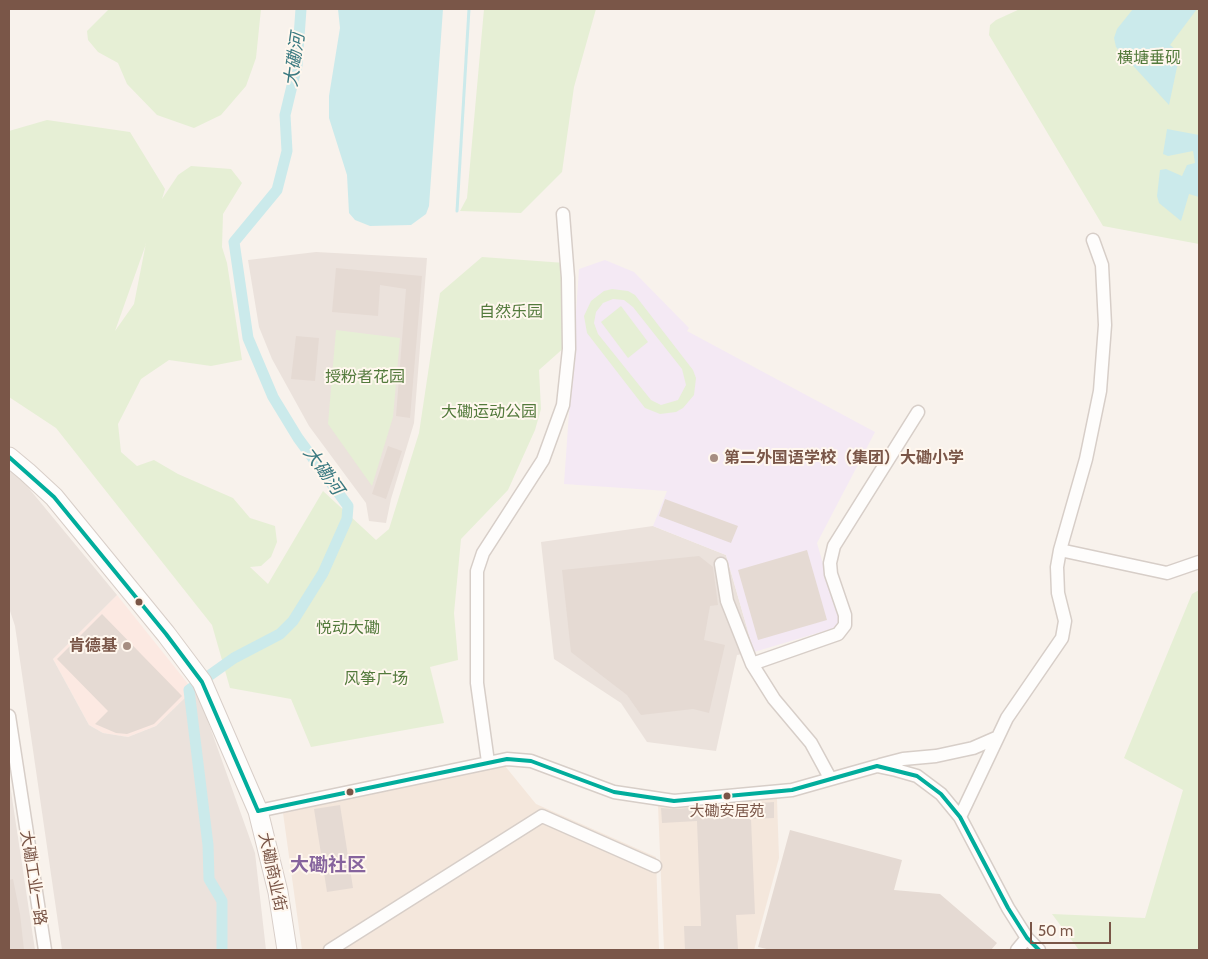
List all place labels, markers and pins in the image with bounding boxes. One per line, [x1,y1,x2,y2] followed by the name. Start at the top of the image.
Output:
[724,448,964,468] place label: 第二外国语学校（集团）大磡小学
[708,452,720,464] marker: 第二外国语学校（集团）大磡小学
[134,597,144,607] unlabelled marker
[69,636,117,656] place label: 肯德基
[121,640,133,652] marker: 肯德基
[345,787,355,797] unlabelled marker
[722,791,732,801] marker: 大磡安居苑
[690,803,764,821] place label: 大磡安居苑

